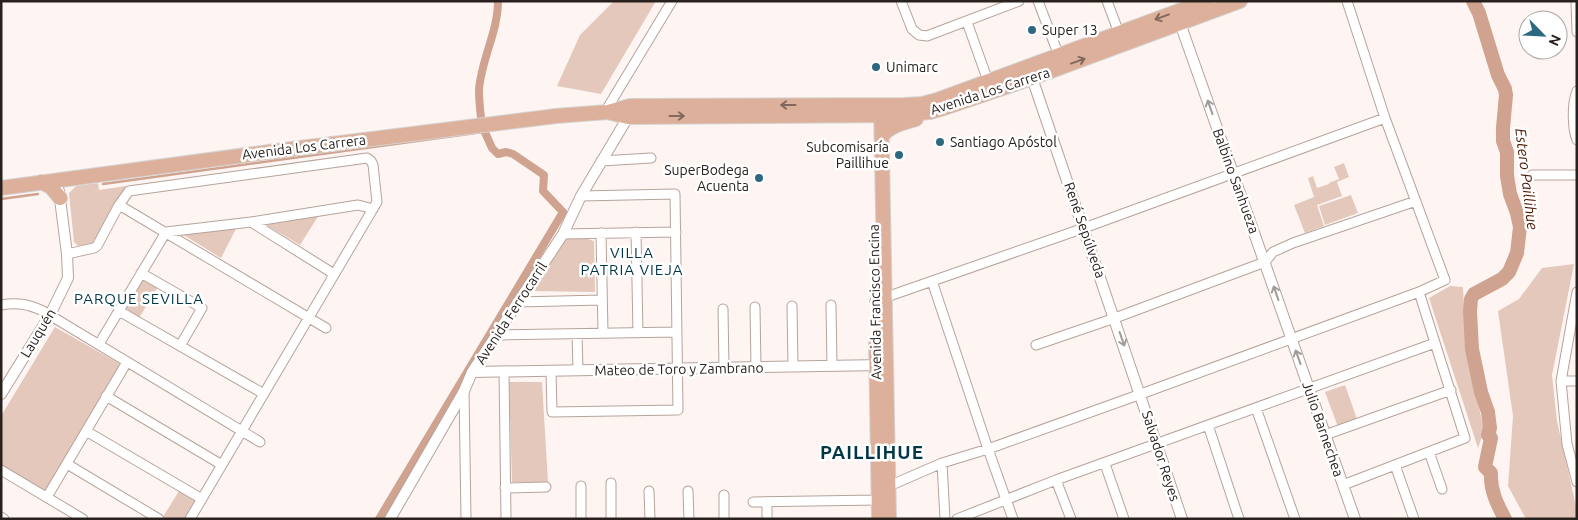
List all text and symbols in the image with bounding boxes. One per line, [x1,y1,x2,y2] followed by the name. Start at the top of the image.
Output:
[1518,10,1568,60] north arrow
[1155,13,1171,22] one-way arrow
[1042,22,1098,38] place label: Super 13
[1026,24,1038,36] marker: Super 13
[1545,32,1564,48] text: N
[1070,56,1085,65] one-way arrow
[886,59,939,75] place label: Unimarc
[870,61,882,73] marker: Unimarc
[928,64,1052,118] street label: Avenida Los Carrera
[1204,99,1214,115] one-way arrow
[780,100,796,110] one-way arrow
[668,111,684,121] one-way arrow
[1210,126,1262,236] street label: Balbino Sanhueza
[1512,127,1542,231] water label: Estero Paillihue
[241,131,367,163] street label: Avenida Los Carrera
[950,134,1057,150] place label: Santiago Apóstol
[934,136,946,148] marker: Santiago Apóstol
[806,139,889,171] place label: Subcomisaría Paillihue
[893,149,905,161] marker: Subcomisaría Paillihue
[664,162,749,194] place label: SuperBodega Acuenta
[753,172,765,184] marker: SuperBodega Acuenta
[1061,180,1109,280] street label: René Sepúlveda
[866,224,884,380] street label: Avenida Francisco Encina
[580,244,684,278] district label: VILLA PATRIA VIEJA
[472,259,550,367] street label: Avenida Ferrocarril
[1271,285,1280,301] one-way arrow
[74,290,204,307] district label: PARQUE SEVILLA
[17,306,59,360] street label: Lauquén
[1118,331,1127,346] one-way arrow
[1293,350,1302,365] one-way arrow
[594,360,764,378] street label: Mateo de Toro y Zambrano
[1299,379,1347,479] street label: Julio Barnechea
[1139,409,1183,503] street label: Salvador Reyes
[820,441,924,463] district label: PAILLIHUE

